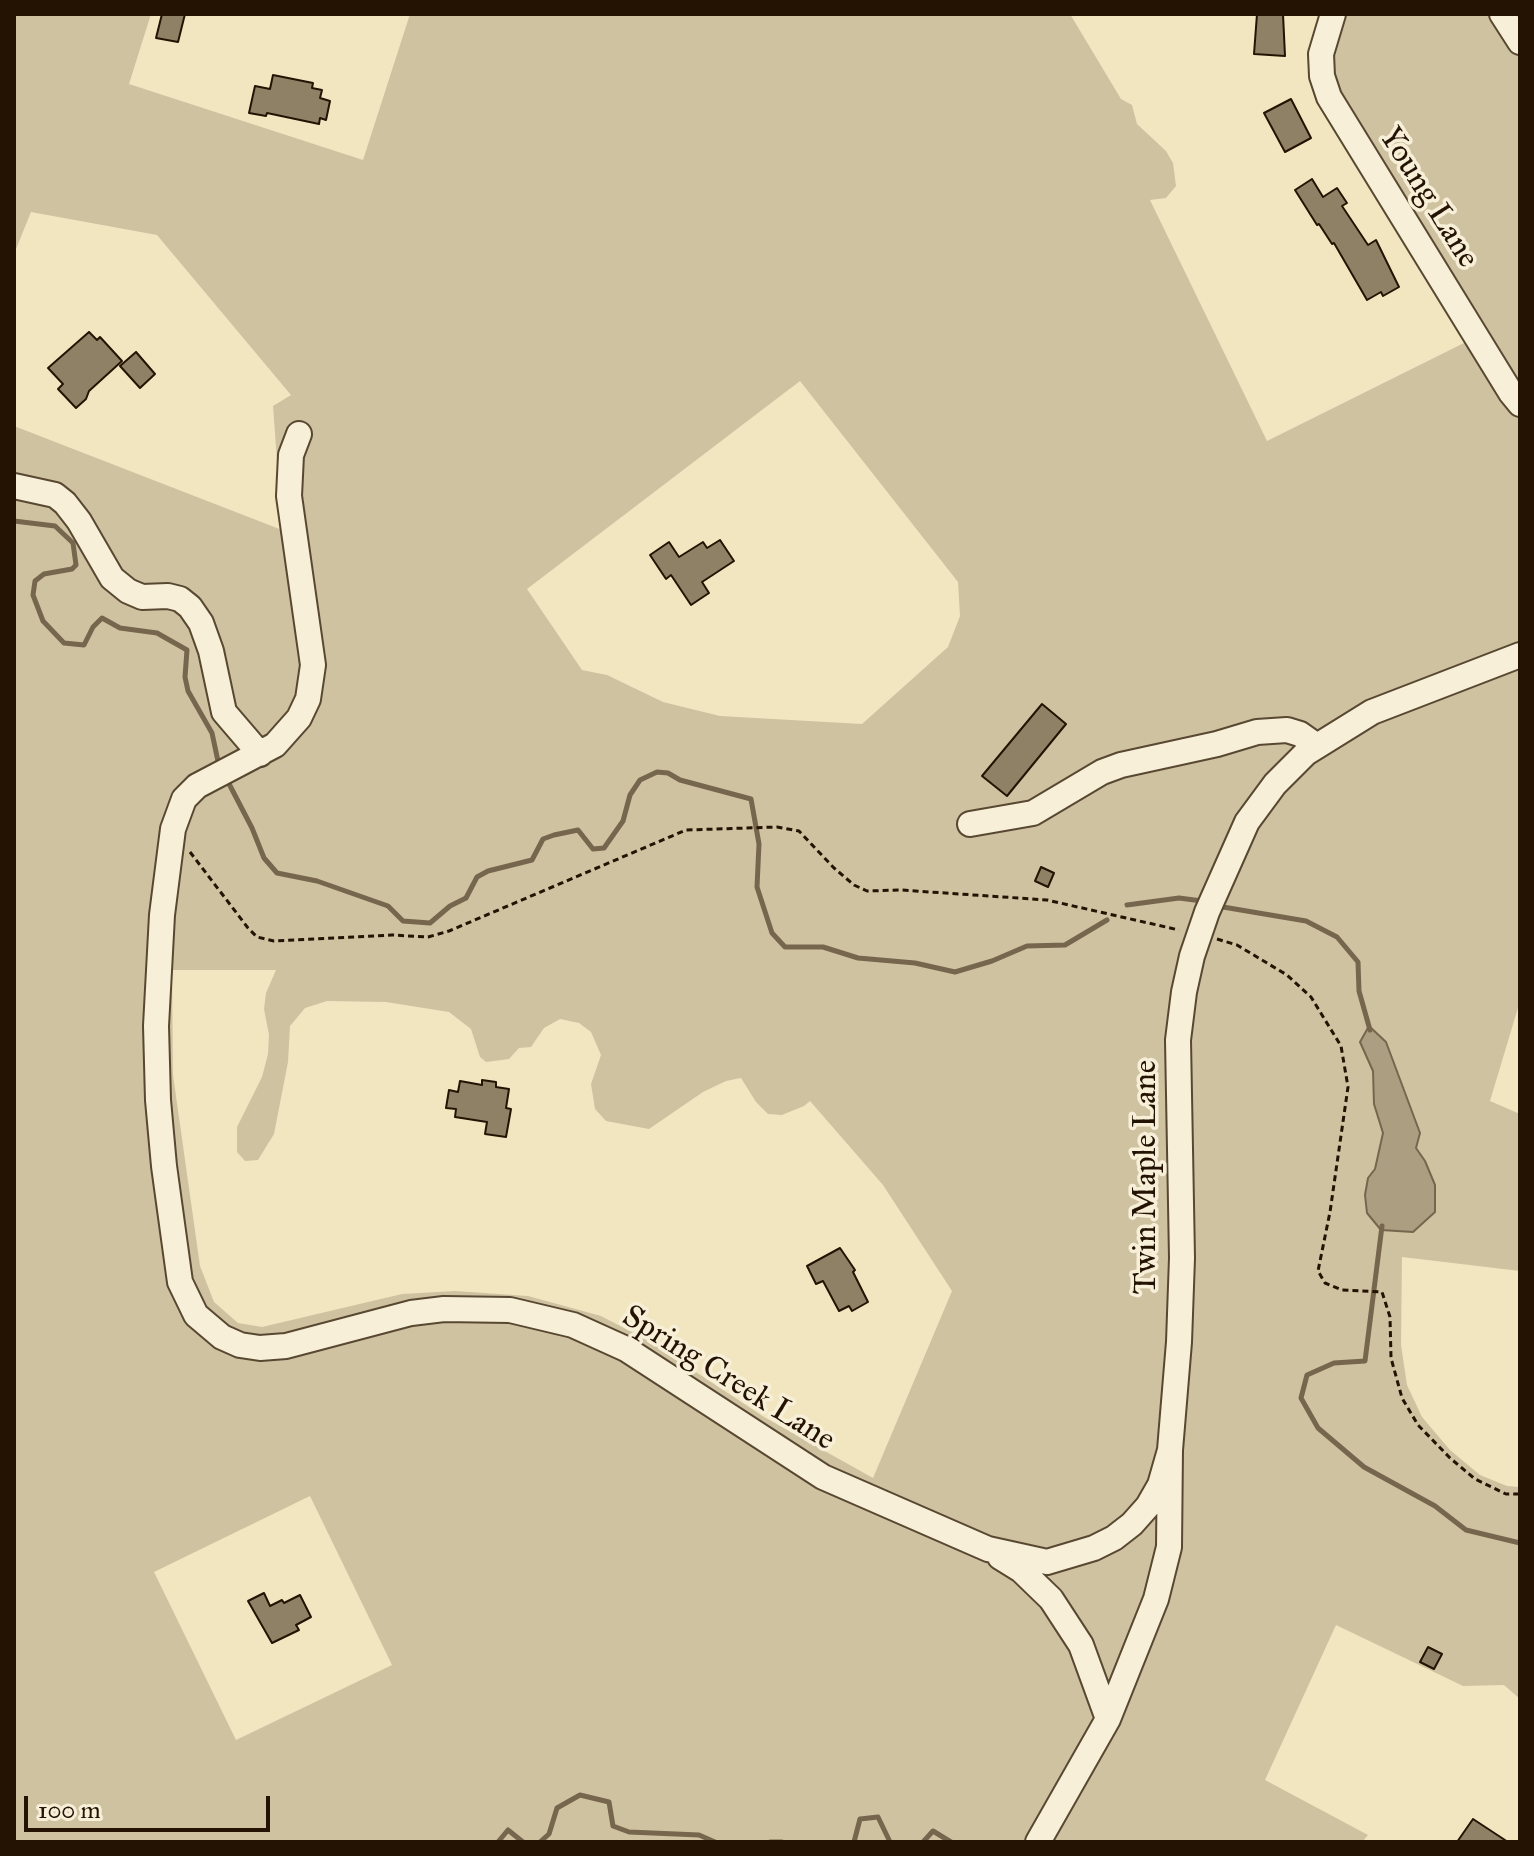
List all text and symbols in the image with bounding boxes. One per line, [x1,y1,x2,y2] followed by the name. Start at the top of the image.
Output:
[1370,121,1486,275] street label: Young Lane
[1128,1060,1166,1294] street label: Twin Maple Lane
[614,1298,842,1460] street label: Spring Creek Lane
[28,1780,274,1830] scale bar
[38,1795,101,1825] text: 100 m

